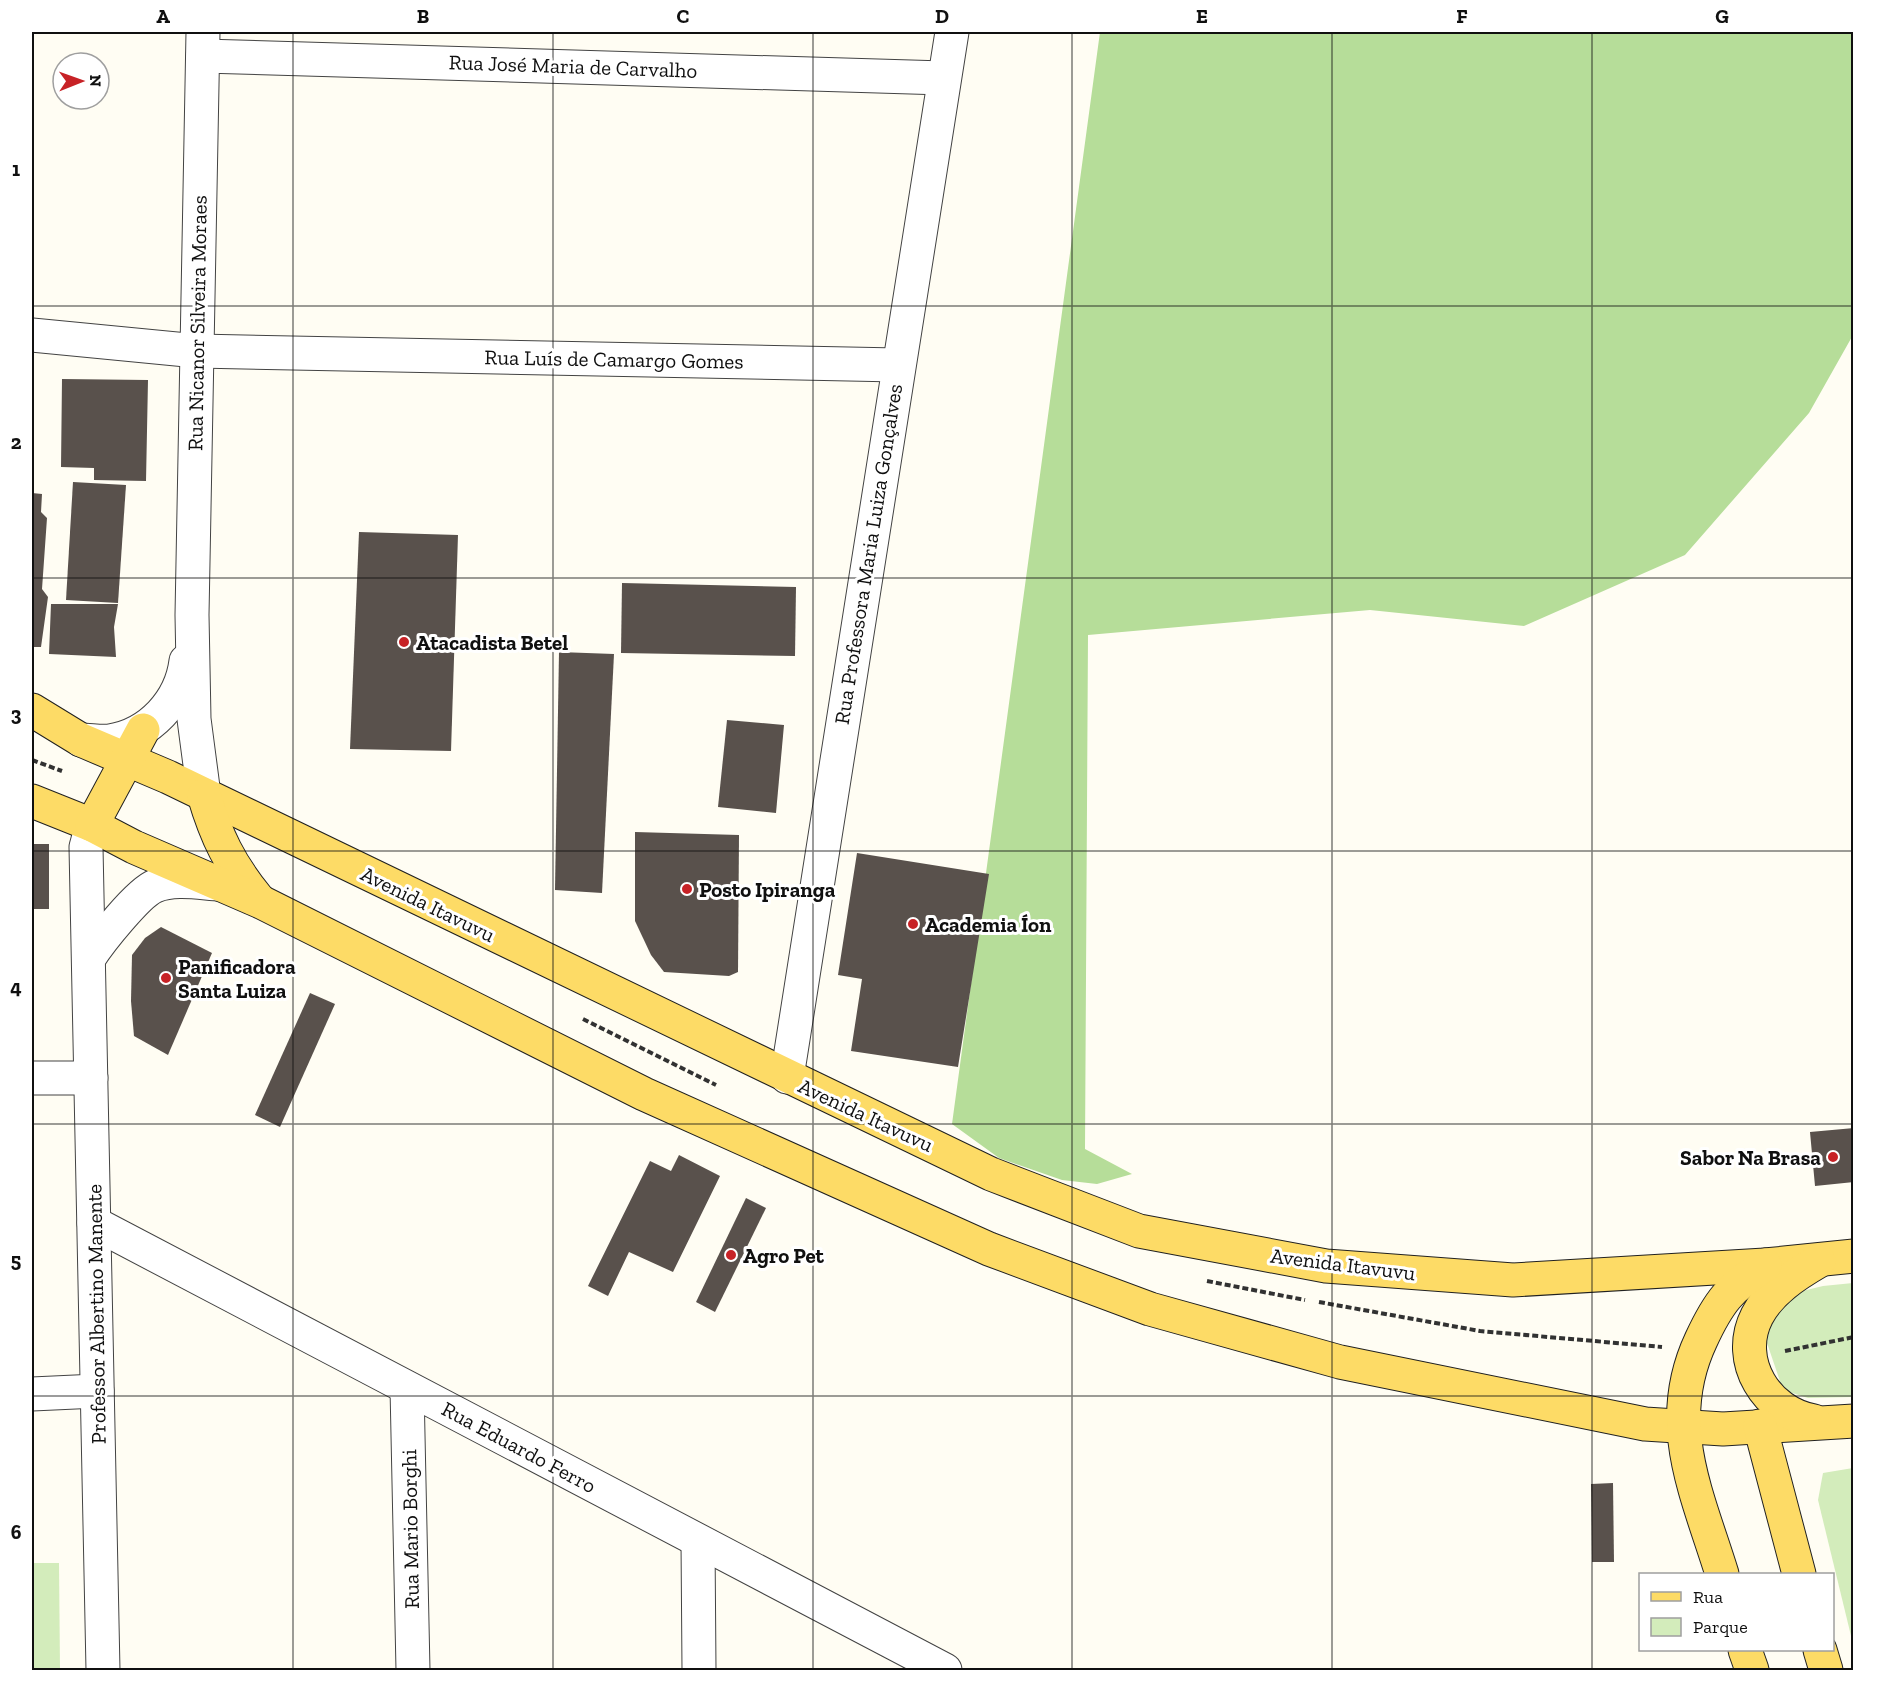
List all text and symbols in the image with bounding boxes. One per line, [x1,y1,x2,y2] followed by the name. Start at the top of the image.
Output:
[156,4,170,28] text: A
[417,4,429,28] text: B
[677,4,690,28] text: C
[935,4,949,28] text: D
[1196,4,1208,28] text: E
[1456,4,1468,28] text: F
[1715,4,1729,28] text: G
[448,49,698,83] street label: Rua José Maria de Carvalho
[51,51,111,111] north arrow
[86,74,105,87] text: N
[12,157,20,181] text: 1
[182,195,212,451] street label: Rua Nicanor Silveira Moraes
[484,344,744,374] street label: Rua Luís de Camargo Gomes
[829,382,907,726] street label: Rua Professora Maria Luiza Gonçalves
[11,430,22,454] text: 2
[416,630,568,655] place label: Atacadista Betel
[397,635,411,649] marker: Atacadista Betel
[11,702,22,726] text: 3
[357,861,499,947] street label: Avenida Itavuvu
[699,877,836,902] place label: Posto Ipiranga
[680,882,694,896] marker: Posto Ipiranga
[925,912,1052,937] place label: Academia Íon
[906,917,920,931] marker: Academia Íon
[178,954,296,1003] place label: Panificadora Santa Luiza
[159,971,173,985] marker: Panificadora Santa Luiza
[10,975,22,999] text: 4
[795,1073,938,1157] street label: Avenida Itavuvu
[1680,1145,1821,1170] place label: Sabor Na Brasa
[1826,1150,1840,1164] marker: Sabor Na Brasa
[81,1184,111,1444] street label: Professor Albertino Manente
[743,1243,825,1268] place label: Agro Pet
[1269,1243,1417,1285] street label: Avenida Itavuvu
[11,1248,21,1272] text: 5
[724,1248,738,1262] marker: Agro Pet
[438,1396,600,1498] street label: Rua Eduardo Ferro
[396,1449,424,1609] street label: Rua Mario Borghi
[11,1520,22,1544] text: 6
[1639,1573,1834,1651] legend
[1693,1586,1723,1608] text: Rua
[1693,1616,1748,1638] text: Parque

